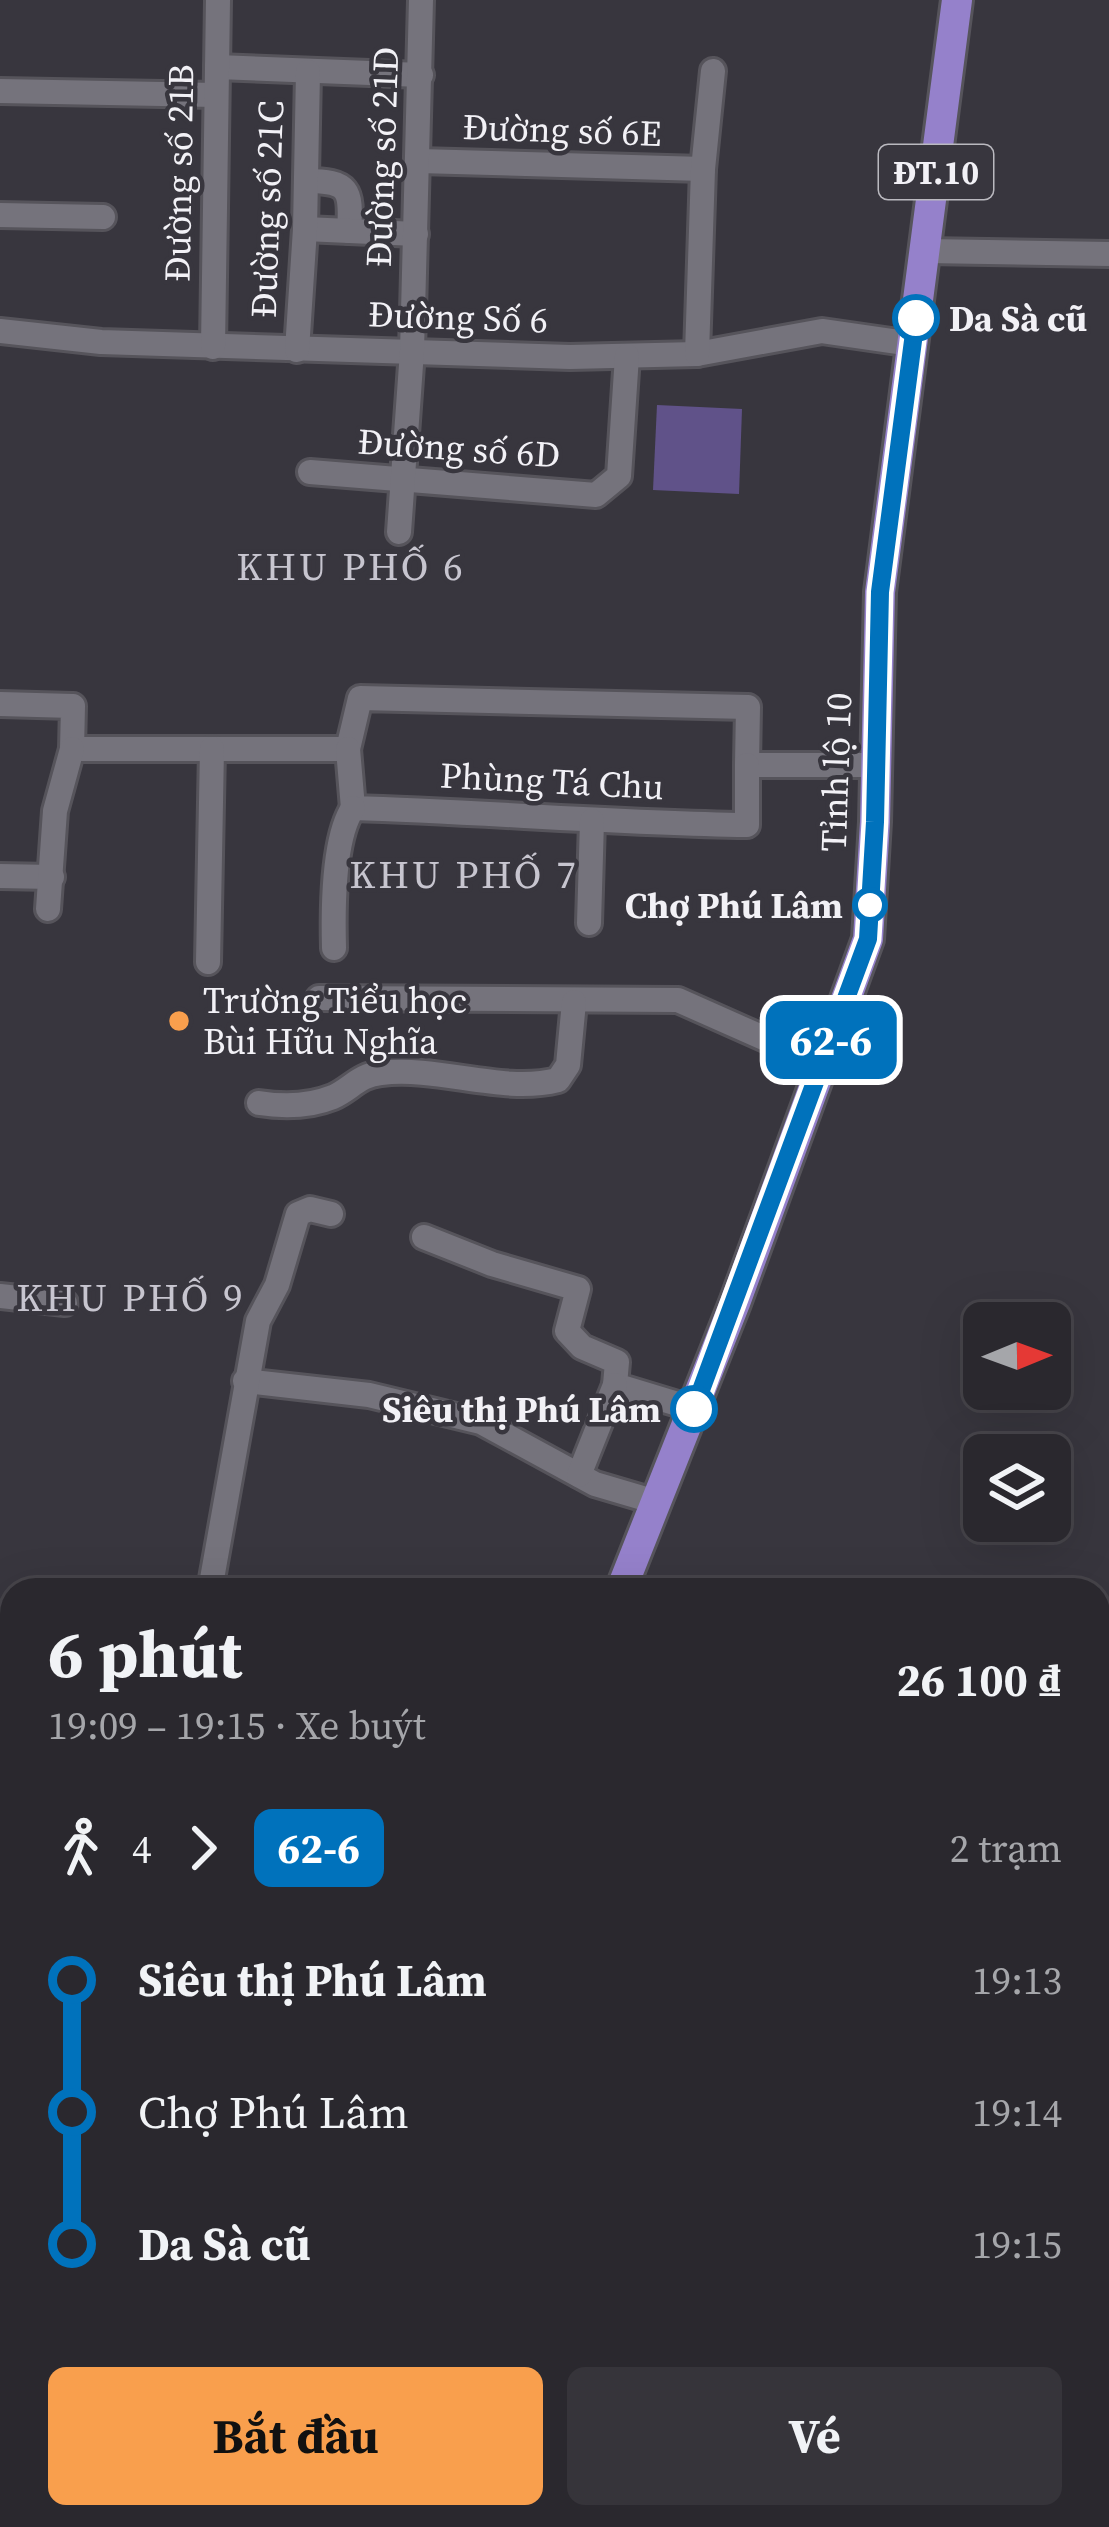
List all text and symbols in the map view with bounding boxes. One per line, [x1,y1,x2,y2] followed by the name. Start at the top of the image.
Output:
[354,46,410,268] street label: Đường số 21D
[153,64,205,282] street label: Đường số 21B
[239,99,295,319] street label: Đường số 21C
[462,102,662,158] street label: Đường số 6E
[879,145,993,199] road number: ĐT.10
[367,289,549,345] street label: Đường Số 6
[949,294,1087,343] place label: Da Sà cũ
[894,296,938,340] marker: Da Sà cũ
[356,416,562,480] street label: Đường số 6D
[236,540,466,593] district label: KHU PHỐ 6
[809,692,863,852] street label: Tỉnh lộ 10
[439,751,665,811] street label: Phùng Tá Chu
[349,848,579,901] district label: KHU PHỐ 7
[625,881,843,930] place label: Chợ Phú Lâm
[854,889,886,921] marker: Chợ Phú Lâm
[203,976,467,1066] place label: Trường Tiểu học Bùi Hữu Nghĩa
[747,1001,915,1079] line badge: 62-6
[166,1008,192,1034] marker: Trường Tiểu học Bùi Hữu Nghĩa
[790,1011,872,1069] text: 62-6
[16,1271,246,1324] district label: KHU PHỐ 9
[963,1302,1071,1410] north arrow
[963,1302,1071,1542] map controls
[382,1385,661,1434] place label: Siêu thị Phú Lâm
[672,1387,716,1431] marker: Siêu thị Phú Lâm
[963,1434,1071,1542] button: layers
[48,1609,242,1699] text: 6 phút
[896,1649,1062,1711] text: 26 100 ₫
[48,1699,426,1752] text: 19:09 – 19:15 · Xe buýt
[48,1815,114,1881] icon: walk
[170,1815,236,1881] icon: forward
[278,1819,360,1877] text: 62-6
[132,1822,152,1875] text: 4
[950,1822,1062,1875] text: 2 trạm
[138,1949,487,2011] text: Siêu thị Phú Lâm
[972,1954,1062,2007] text: 19:13
[138,2081,409,2143] text: Chợ Phú Lâm
[972,2086,1062,2139] text: 19:14
[138,2213,311,2275] text: Da Sà cũ
[972,2218,1062,2271] text: 19:15
[48,2367,543,2505] button: Bắt đầu
[567,2367,1062,2505] button: Vé

